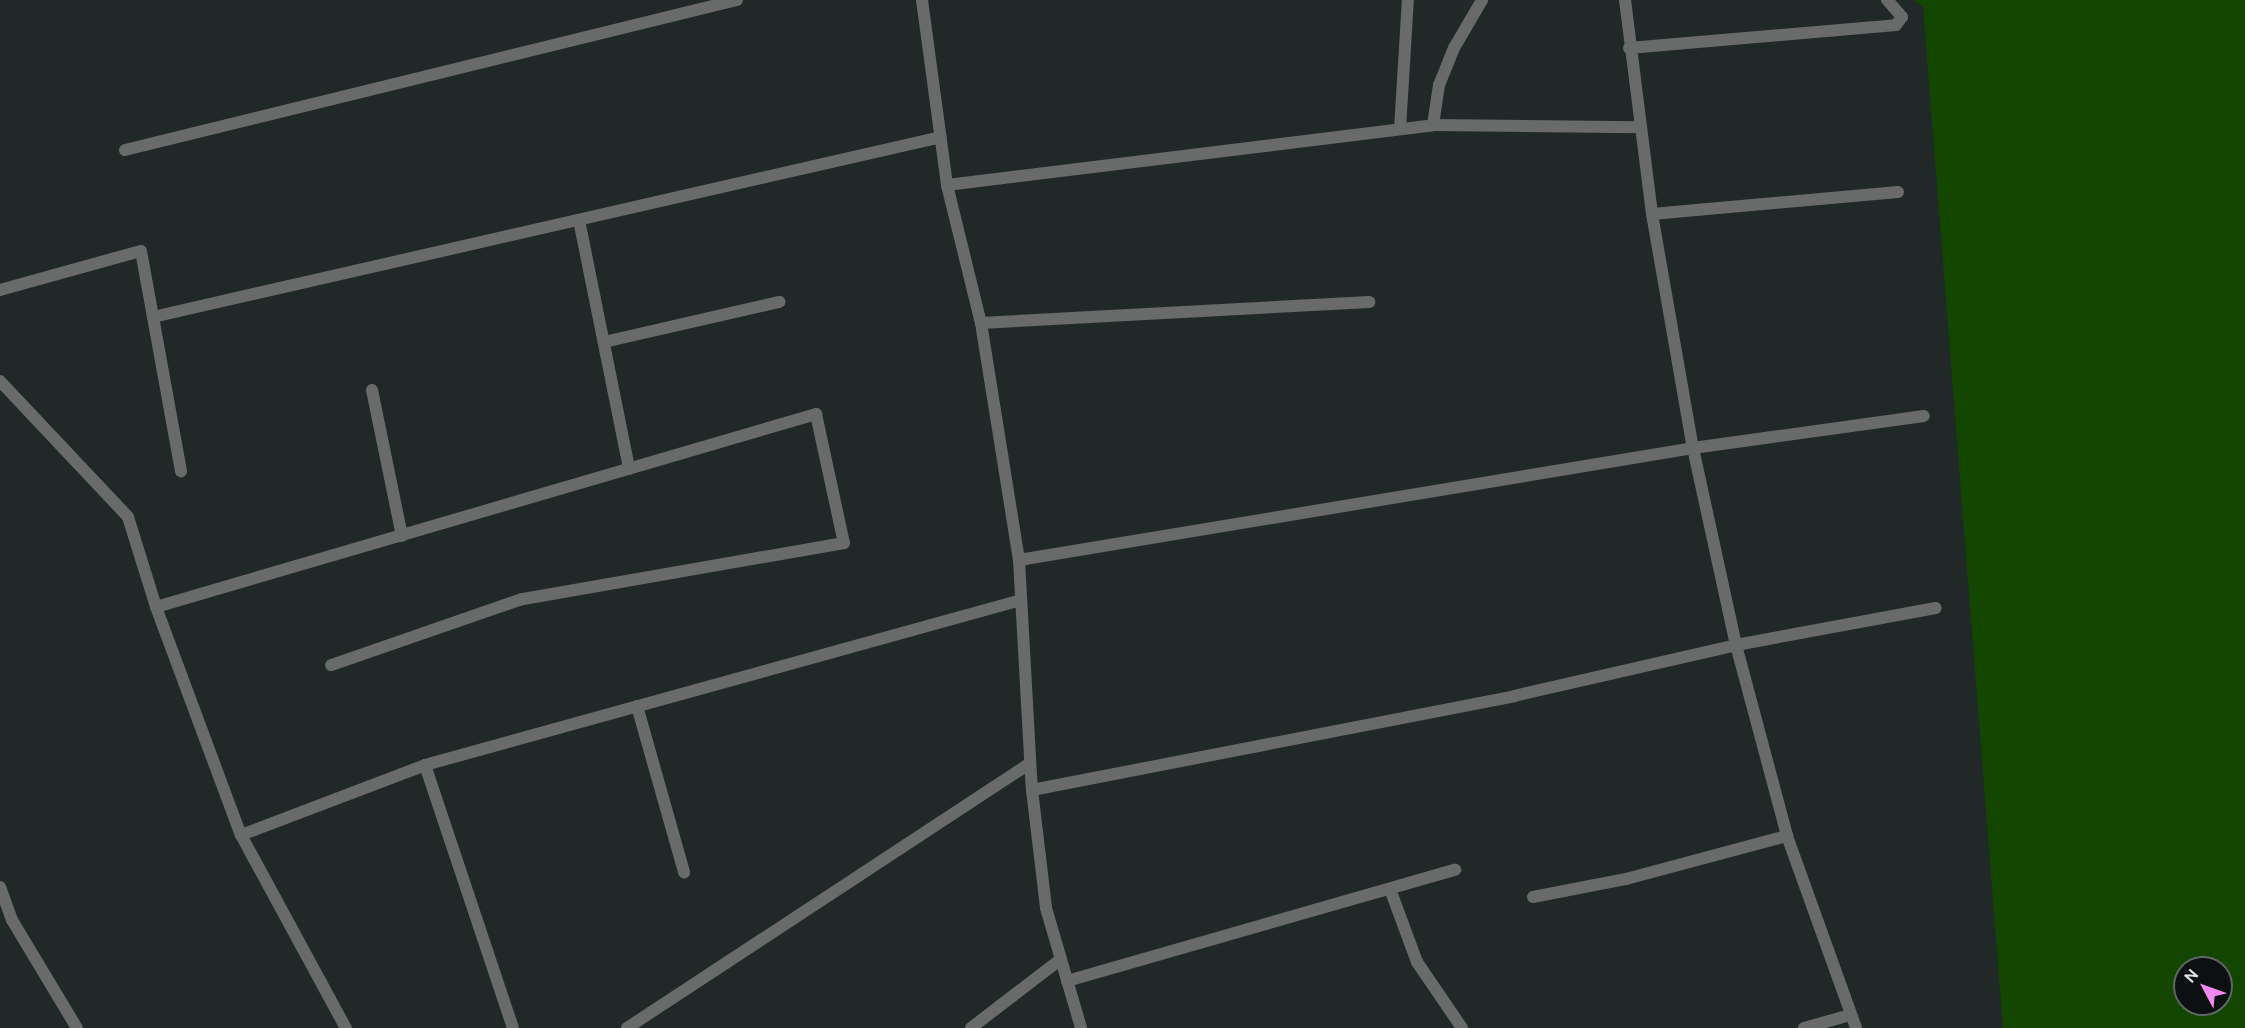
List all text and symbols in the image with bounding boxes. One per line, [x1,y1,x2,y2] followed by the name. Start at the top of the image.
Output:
[2173,956,2233,1016] north arrow
[2180,965,2202,986] text: N

